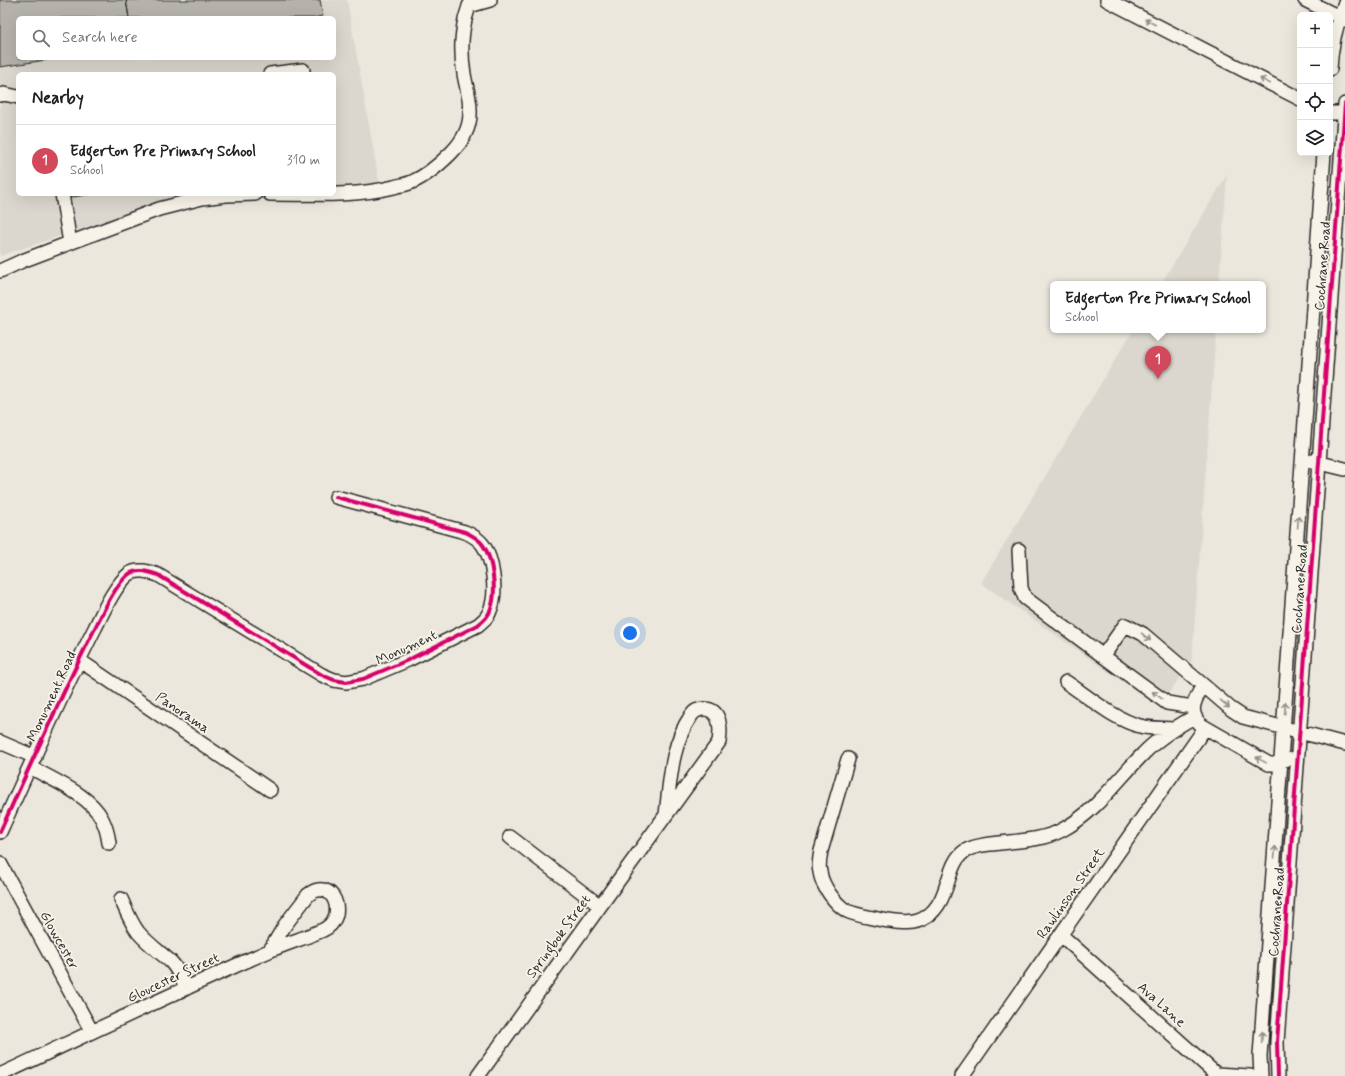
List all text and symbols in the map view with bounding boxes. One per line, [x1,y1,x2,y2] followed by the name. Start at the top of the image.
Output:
[1297,12,1333,156] map controls
[1297,12,1333,48] button: +
[16,16,336,60] search box
[1144,18,1156,25] one-way arrow
[30,27,52,49] icon: search
[62,28,138,48] text: Search here
[1297,48,1333,84] button: −
[1260,77,1272,84] one-way arrow
[1297,84,1333,120] button: locate
[32,87,84,109] text: Nearby
[1297,120,1333,156] button: layers
[70,142,256,162] text: Edgerton Pre Primary School
[42,152,48,169] text: 1
[287,152,320,169] text: 310 m
[70,162,104,179] text: School
[1311,221,1335,311] street label: Cochrane Road
[1050,281,1266,333] popup
[1065,289,1251,309] text: Edgerton Pre Primary School
[1065,309,1099,326] text: School
[1145,346,1171,379] pin: 1
[1294,516,1301,529] one-way arrow
[1288,544,1312,634] street label: Cochrane Road
[620,623,640,643] your location
[373,626,440,670] street label: Monument
[1141,633,1152,641] one-way arrow
[23,648,81,745] street label: Monument Road
[152,688,213,737] street label: Panorama
[1151,691,1162,700] one-way arrow
[1220,700,1231,709] one-way arrow
[1281,702,1288,715] one-way arrow
[1255,755,1267,763] one-way arrow
[1033,844,1109,942] street label: Rawlinson Street
[1271,846,1278,859] one-way arrow
[1265,867,1289,957] street label: Cochrane Road
[522,891,597,983] street label: Springbok Street
[36,908,83,973] street label: Glowcester
[125,949,222,1007] street label: Gloucester Street
[1133,978,1189,1031] street label: Ava Lane
[1258,1031,1265,1044] one-way arrow

